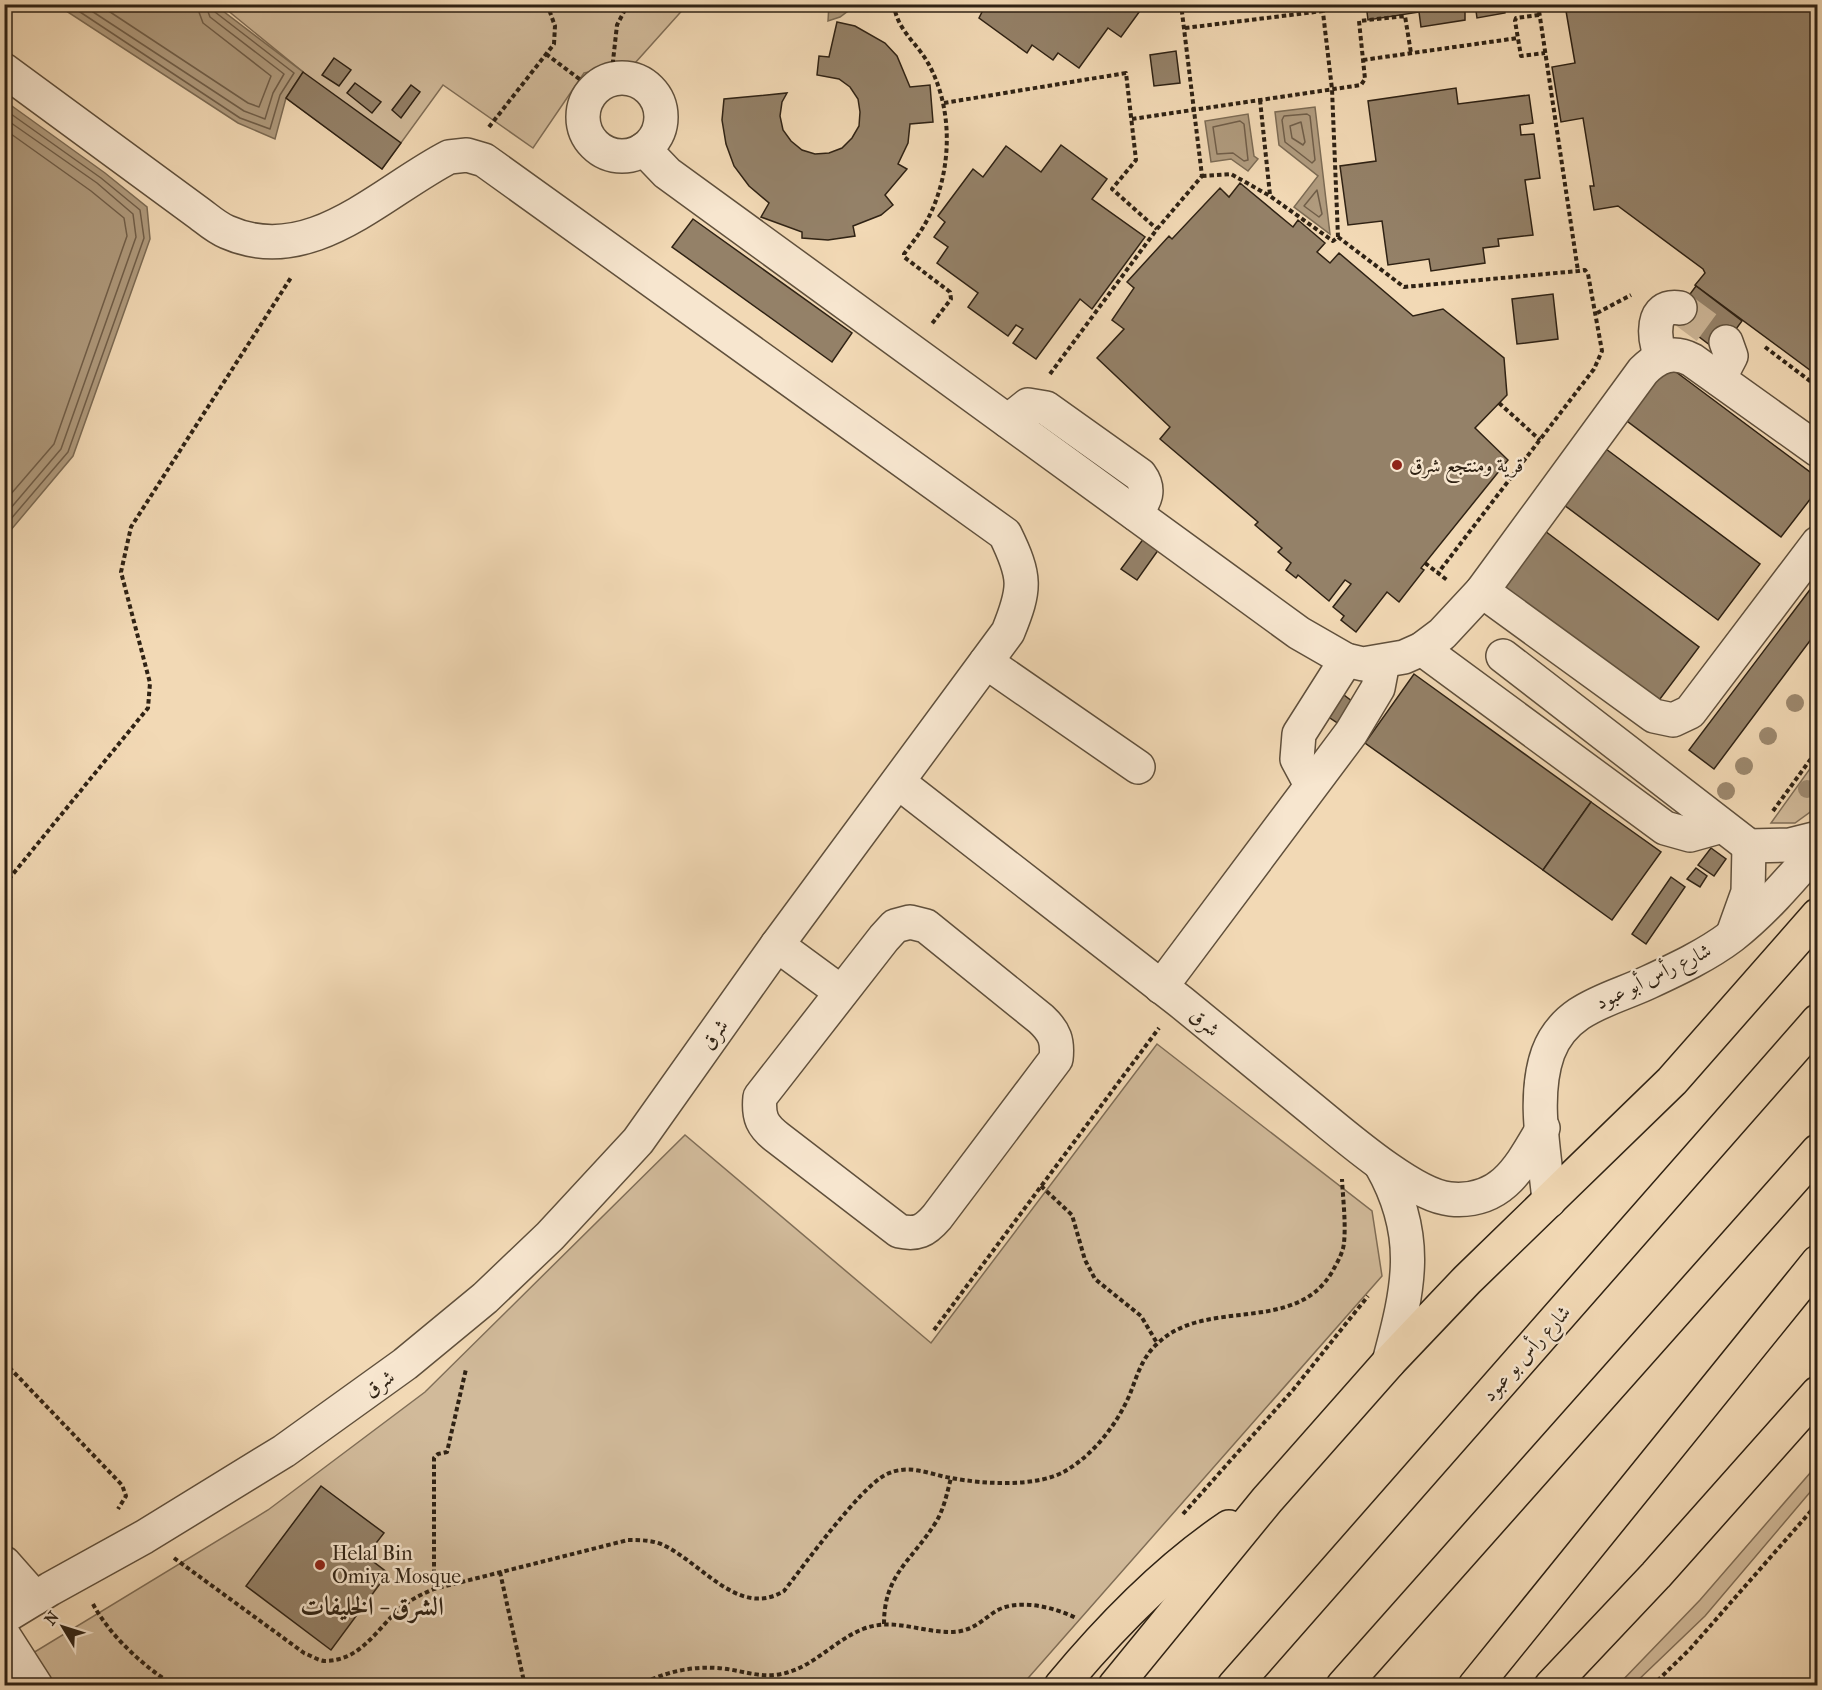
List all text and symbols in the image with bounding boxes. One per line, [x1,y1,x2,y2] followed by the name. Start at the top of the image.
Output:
[1409,454,1523,483] place label: قرية ومنتجع شرق
[1390,458,1404,472] marker: قرية ومنتجع شرق
[1590,936,1717,1020] street label: شارع رأس أبو عبود
[1184,1003,1224,1043] street label: شرق
[696,1015,735,1055] street label: شرق
[1475,1299,1580,1410] street label: شارع رأس بو عبود
[360,1365,400,1404] street label: شرق
[332,1542,461,1588] place label: Helal Bin Omiya Mosque
[313,1558,327,1572] marker: Helal Bin Omiya Mosque
[300,1591,444,1624] district label: الشرق - الخليفات
[33,1597,93,1657] north arrow
[40,1607,63,1629] text: N

